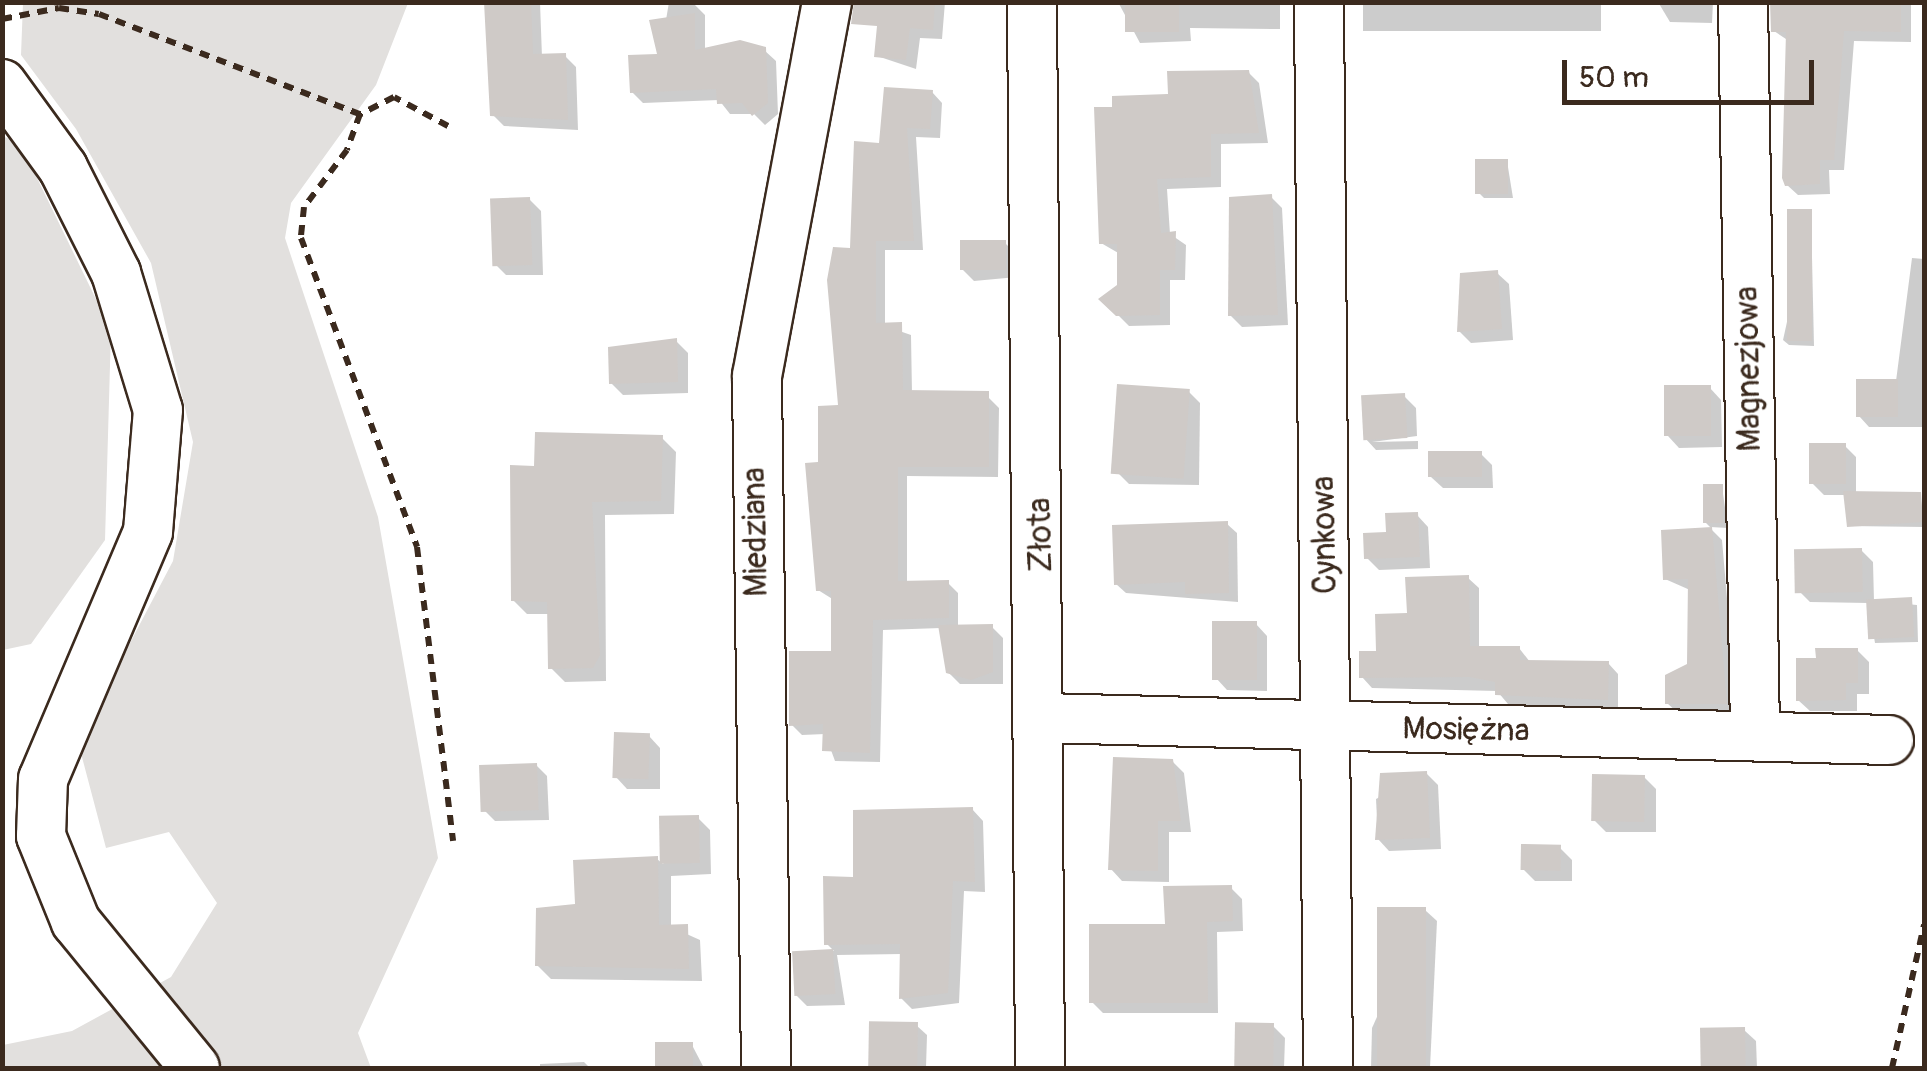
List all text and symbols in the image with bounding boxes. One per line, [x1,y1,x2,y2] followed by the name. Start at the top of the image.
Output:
[1567,40,1820,102] scale bar
[1579,59,1649,96] text: 50 m
[1728,286,1770,452] street label: Magnezjowa
[736,467,776,597] street label: Miedziana
[1305,476,1345,594] street label: Cynkowa
[1021,497,1061,573] street label: Złota
[1402,710,1530,750] street label: Mosiężna

